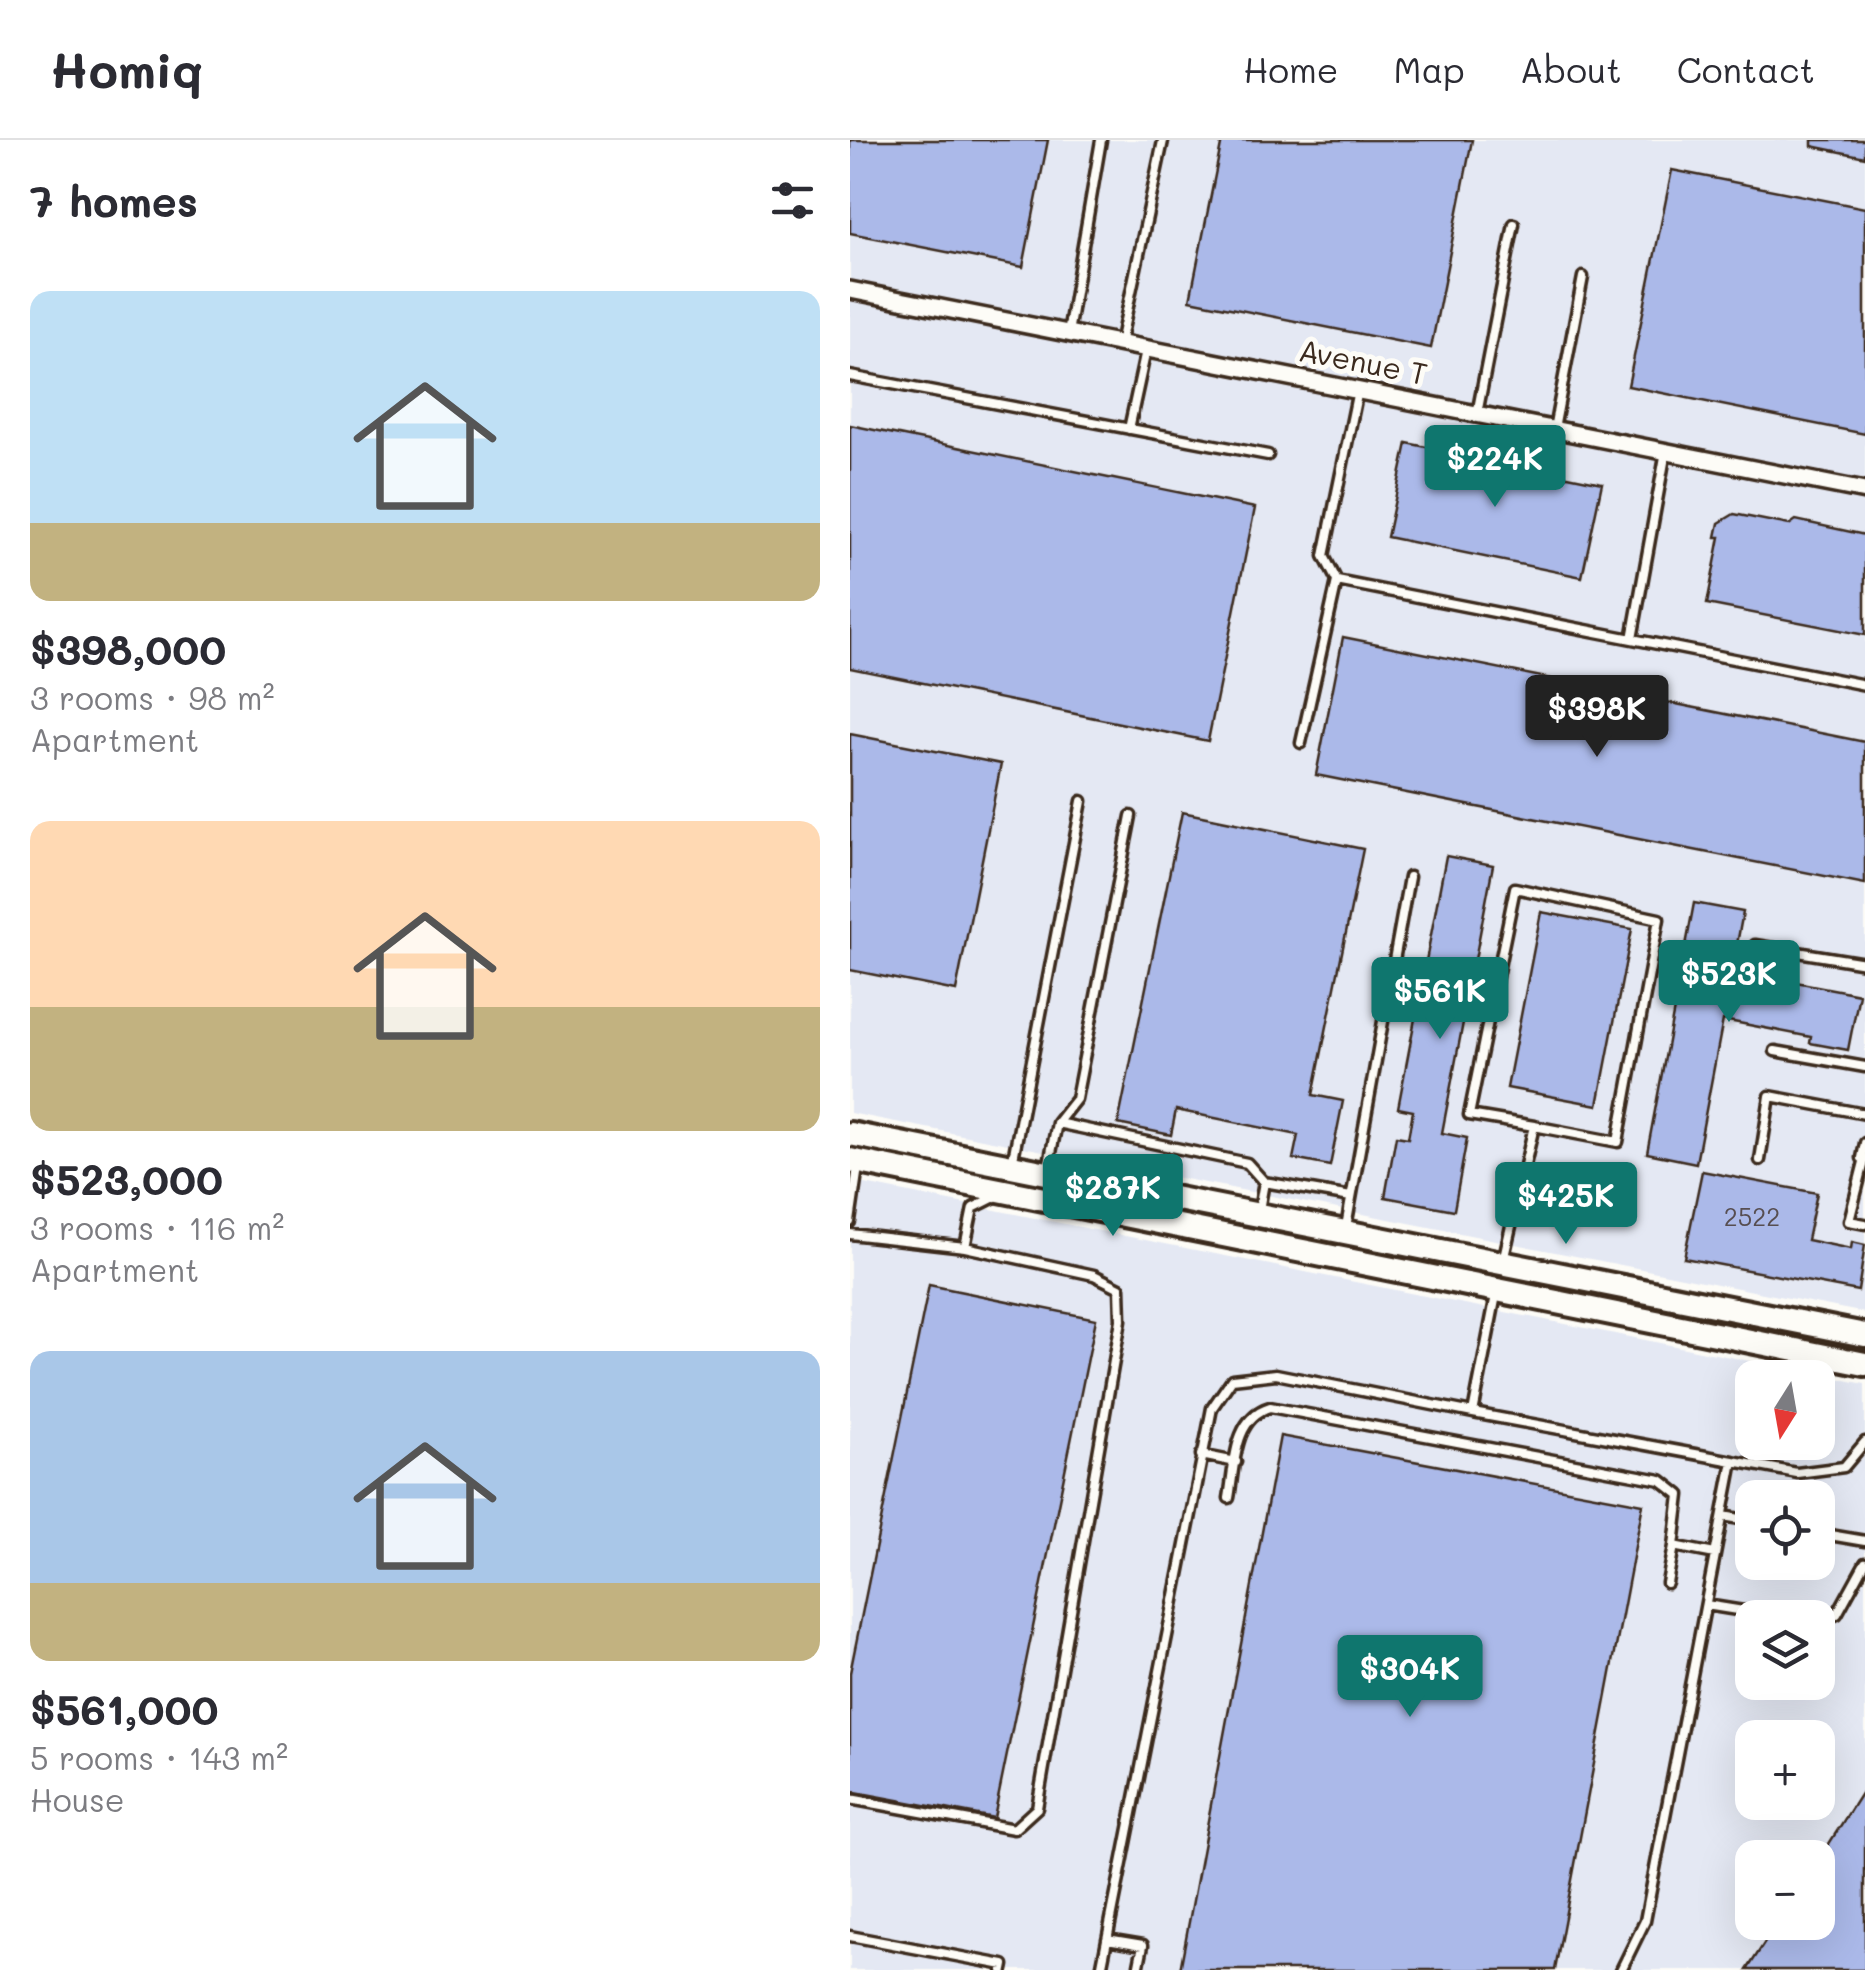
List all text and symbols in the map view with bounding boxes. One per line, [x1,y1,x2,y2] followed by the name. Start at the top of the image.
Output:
[50,38,203,100] text: Homiq
[1243,46,1339,92] text: Home
[1394,46,1465,92] text: Map
[1520,46,1622,92] text: About
[1677,46,1815,92] text: Contact
[30,173,198,228] text: 7 homes
[765,173,820,228] icon: filters
[1296,329,1431,393] street label: Avenue T
[335,356,515,536] icon: home
[1425,425,1565,510] pin: $224K
[1447,436,1543,478] text: $224K
[30,621,226,676] text: $398,000
[1527,675,1667,760] pin: $398K
[30,676,275,718] text: 3 rooms · 98 m²
[1547,686,1647,728] text: $398K
[30,718,199,760] text: Apartment
[335,886,515,1066] icon: home
[1659,940,1799,1025] pin: $523K
[1681,951,1777,993] text: $523K
[1370,957,1510,1042] pin: $561K
[1393,968,1487,1010] text: $561K
[30,1151,223,1206] text: $523,000
[1043,1154,1183,1239] pin: $287K
[1496,1162,1636,1247] pin: $425K
[1065,1165,1161,1207] text: $287K
[1517,1173,1615,1215] text: $425K
[1724,1200,1780,1232] house number: 2522
[30,1206,284,1248] text: 3 rooms · 116 m²
[30,1248,199,1290] text: Apartment
[1735,1360,1835,1460] north arrow
[1735,1360,1835,1940] map controls
[335,1416,515,1596] icon: home
[1735,1480,1835,1580] button: locate
[1735,1600,1835,1700] button: layers
[1340,1635,1480,1720] pin: $304K
[1360,1646,1460,1688] text: $304K
[30,1681,218,1736] text: $561,000
[1735,1720,1835,1820] button: +
[30,1736,288,1778] text: 5 rooms · 143 m²
[30,1778,125,1820] text: House
[1735,1840,1835,1940] button: −

